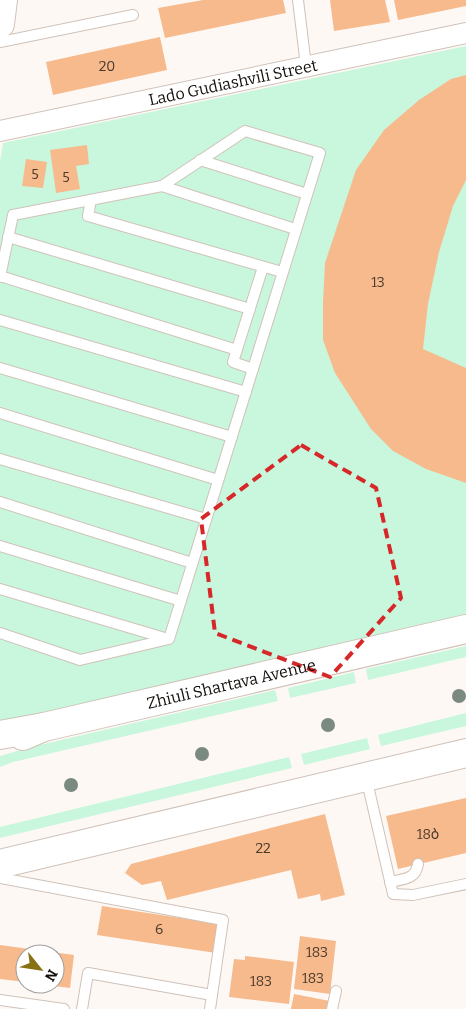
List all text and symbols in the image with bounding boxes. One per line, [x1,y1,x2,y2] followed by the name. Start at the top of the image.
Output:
[147,55,319,109] street label: Lado Gudiashvili Street
[99,58,115,75] house number: 20
[31,166,39,183] house number: 5
[62,169,70,186] house number: 5
[371,274,385,291] house number: 13
[145,655,318,712] street label: Zhiuli Shartava Avenue
[417,826,439,843] house number: 18ბ
[255,840,271,857] house number: 22
[155,921,163,938] house number: 6
[15,944,65,994] north arrow
[306,944,328,961] house number: 183
[41,966,61,984] text: N
[302,970,324,987] house number: 183
[250,973,272,990] house number: 183

